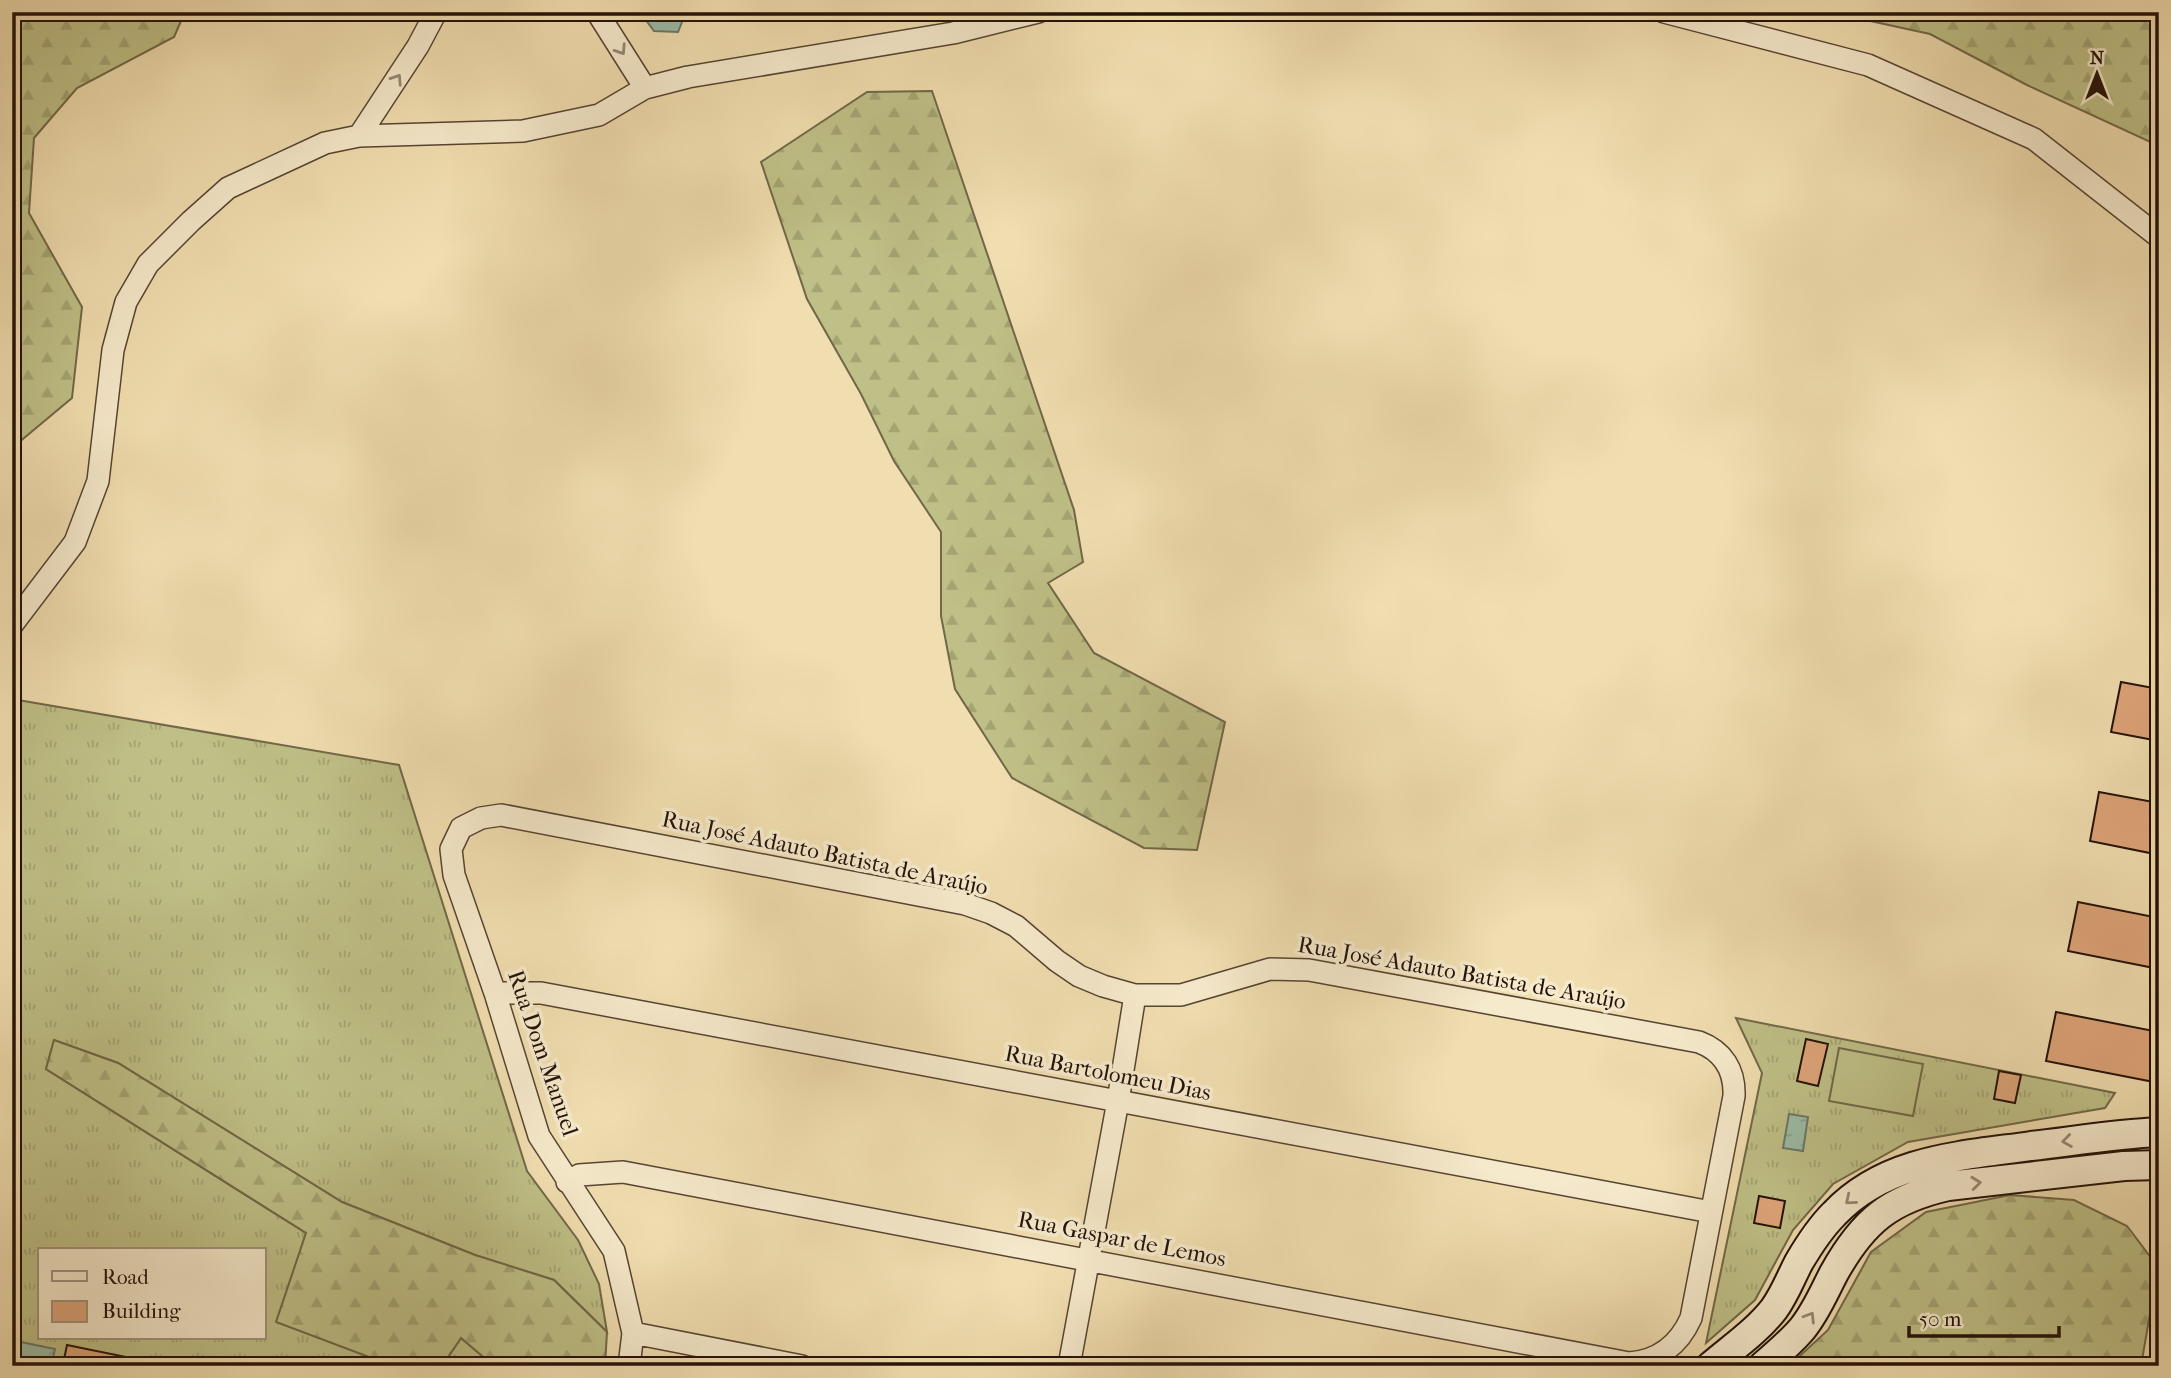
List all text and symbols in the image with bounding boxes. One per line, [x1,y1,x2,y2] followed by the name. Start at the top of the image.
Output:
[2062,38,2132,108] north arrow
[613,43,626,56] one-way arrow
[2090,47,2105,69] text: N
[388,74,401,87] one-way arrow
[659,805,991,901] street label: Rua José Adauto Batista de Araújo
[1296,931,1628,1015] street label: Rua José Adauto Batista de Araújo
[502,967,584,1140] street label: Rua Dom Manuel
[1003,1040,1213,1106] street label: Rua Bartolomeu Dias
[2061,1134,2072,1149] one-way arrow
[1970,1175,1982,1190] one-way arrow
[1846,1191,1858,1204] one-way arrow
[1016,1206,1228,1272] street label: Rua Gaspar de Lemos
[38,1248,266,1340] legend
[102,1265,149,1289] text: Road
[1909,1294,2059,1338] scale bar
[102,1299,181,1323] text: Building
[1919,1307,1962,1331] text: 50 m
[1802,1311,1815,1324] one-way arrow

